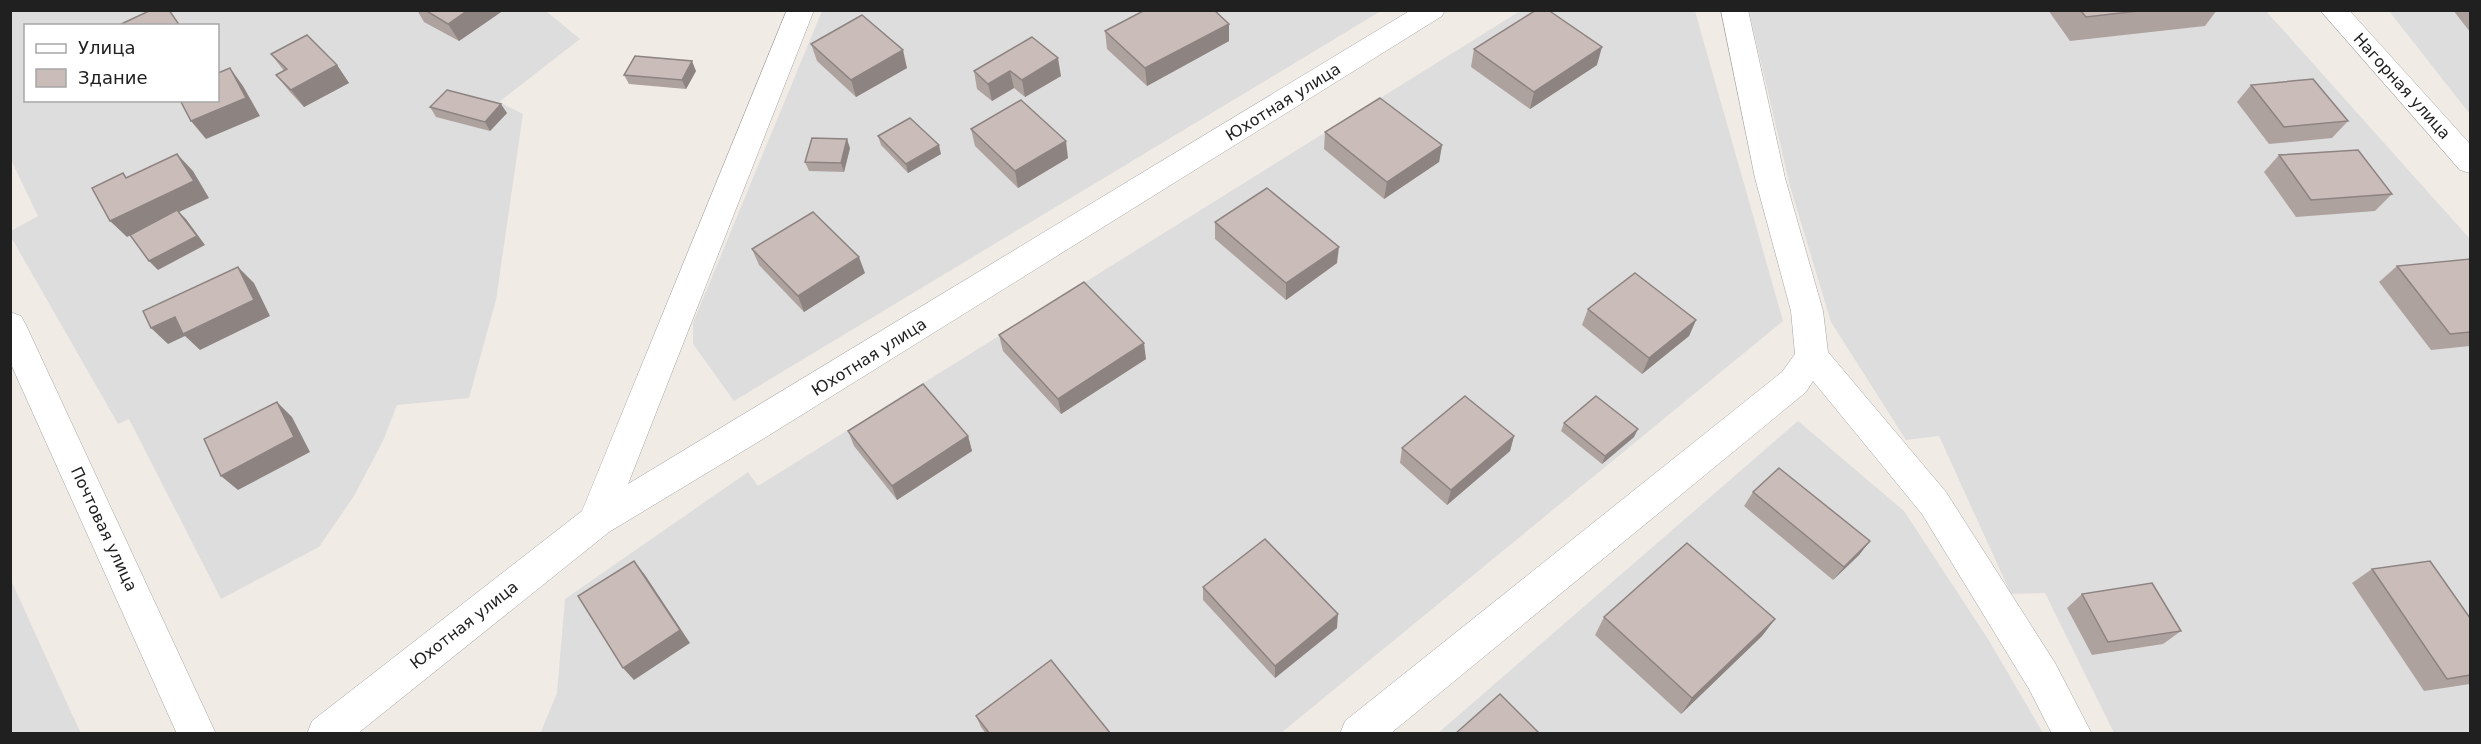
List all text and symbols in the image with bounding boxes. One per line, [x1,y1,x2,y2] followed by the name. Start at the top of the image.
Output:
[24,24,219,102] legend
[2349,29,2455,143] street label: Нагорная улица
[78,37,135,58] text: Улица
[1222,59,1344,145] street label: Юхотная улица
[78,67,148,88] text: Здание
[808,314,930,400] street label: Юхотная улица
[67,464,141,594] street label: Почтовая улица
[406,577,522,673] street label: Юхотная улица

